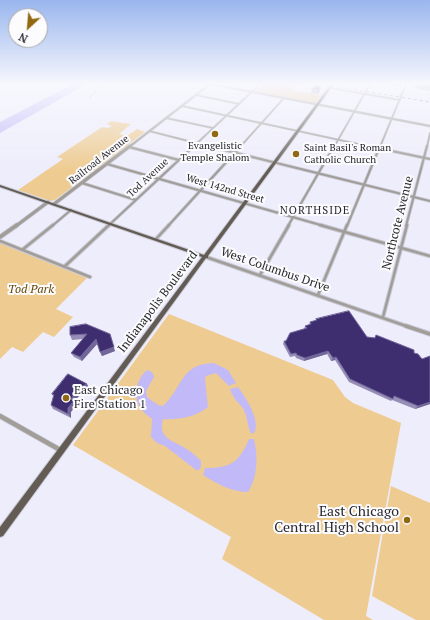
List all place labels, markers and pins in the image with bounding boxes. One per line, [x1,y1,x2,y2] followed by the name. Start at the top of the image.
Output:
[210,129,220,139] marker: Evangelistic Temple Shalom
[181,140,249,164] place label: Evangelistic Temple Shalom
[304,142,391,166] place label: Saint Basil's Roman Catholic Church
[291,149,301,159] marker: Saint Basil's Roman Catholic Church
[74,384,146,412] place label: East Chicago Fire Station 1
[61,393,71,403] marker: East Chicago Fire Station 1
[274,504,399,536] place label: East Chicago Central High School
[402,515,412,525] marker: East Chicago Central High School

